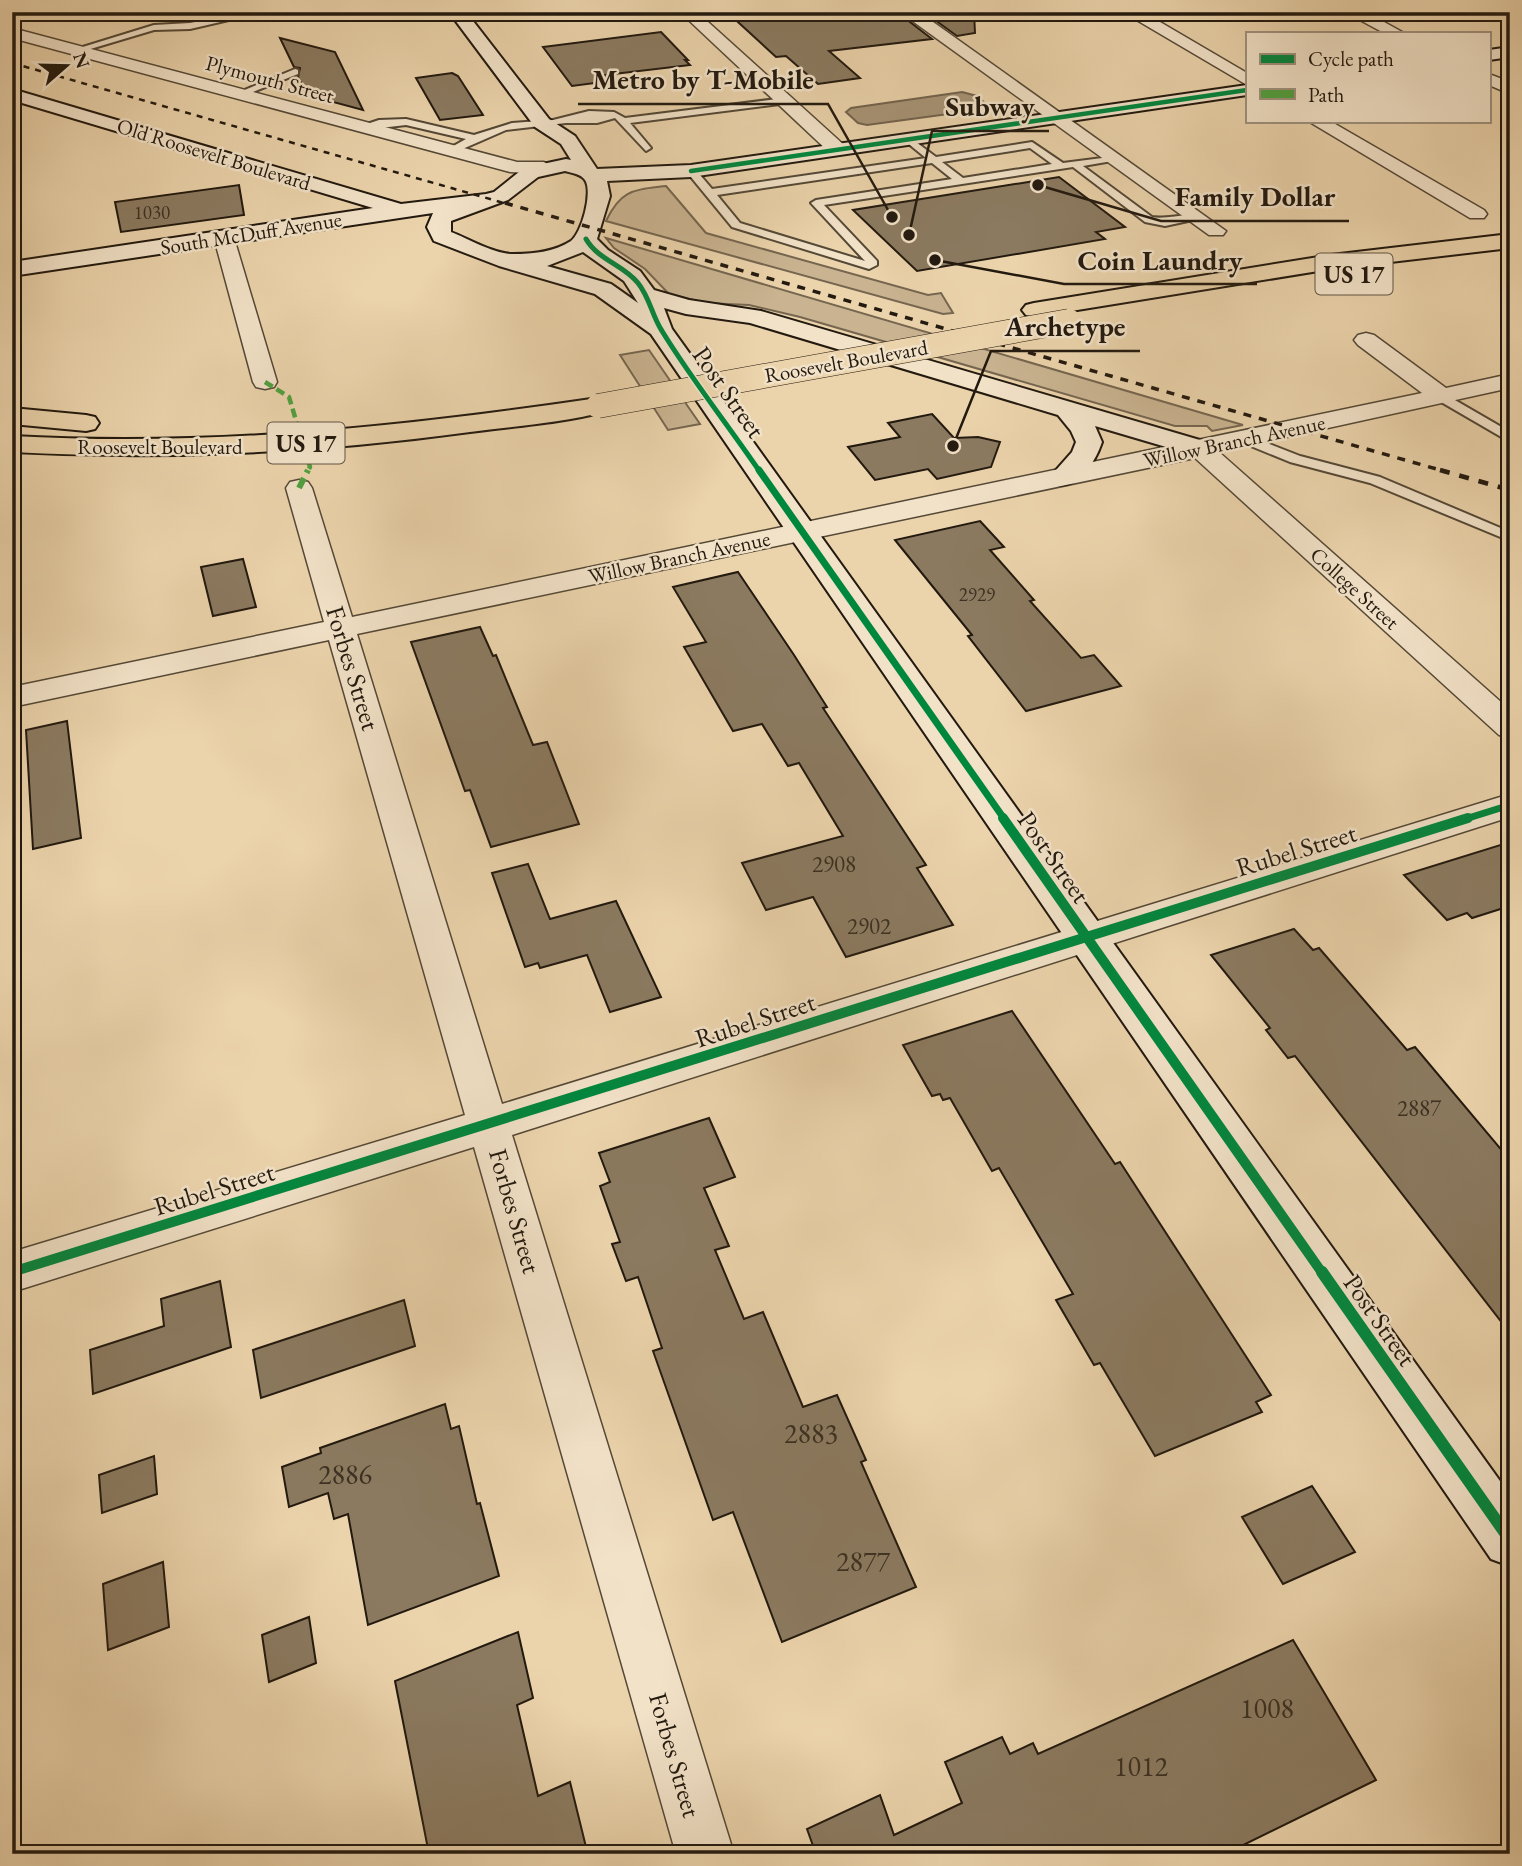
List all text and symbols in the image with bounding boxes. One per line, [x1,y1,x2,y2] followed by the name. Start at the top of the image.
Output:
[32,32,102,102] north arrow
[1246,32,1490,122] legend
[1308,45,1394,72] text: Cycle path
[67,49,96,72] text: N
[203,49,337,109] street label: Plymouth Street
[578,55,828,104] callout: Metro by T-Mobile
[592,61,814,97] text: Metro by T-Mobile
[1308,81,1345,108] text: Path
[932,82,1049,131] callout: Subway
[945,88,1035,124] text: Subway
[114,112,315,196] street label: Old Roosevelt Boulevard
[1161,172,1349,221] callout: Family Dollar
[1175,178,1336,214] text: Family Dollar
[134,200,170,225] house number: 1030
[158,205,344,261] street label: South McDuff Avenue
[1064,235,1257,284] callout: Coin Laundry
[1077,242,1243,278] text: Coin Laundry
[1316,254,1392,295] road number: US 17
[991,302,1140,351] callout: Archetype
[1003,308,1126,344] text: Archetype
[762,333,930,389] street label: Roosevelt Boulevard
[685,339,773,445] street label: Post Street
[1141,409,1327,473] street label: Willow Branch Avenue
[268,422,344,463] road number: US 17
[77,433,243,460] street label: Roosevelt Boulevard
[586,525,772,589] street label: Willow Branch Avenue
[1305,541,1406,635] street label: College Street
[959,582,995,607] house number: 2929
[318,602,388,734] street label: Forbes Street
[1010,804,1098,910] street label: Post Street
[1232,816,1360,884] street label: Rubel Street
[812,849,856,879] house number: 2908
[847,911,891,941] house number: 2902
[691,985,819,1055] street label: Rubel Street
[1397,1093,1442,1123] house number: 2887
[481,1145,549,1277] street label: Forbes Street
[150,1155,278,1223] street label: Rubel Street
[1336,1267,1424,1373] street label: Post Street
[784,1415,838,1451] house number: 2883
[318,1456,372,1492] house number: 2886
[836,1543,890,1579] house number: 2877
[641,1689,709,1821] street label: Forbes Street
[1240,1690,1294,1726] house number: 1008
[1114,1748,1168,1784] house number: 1012

